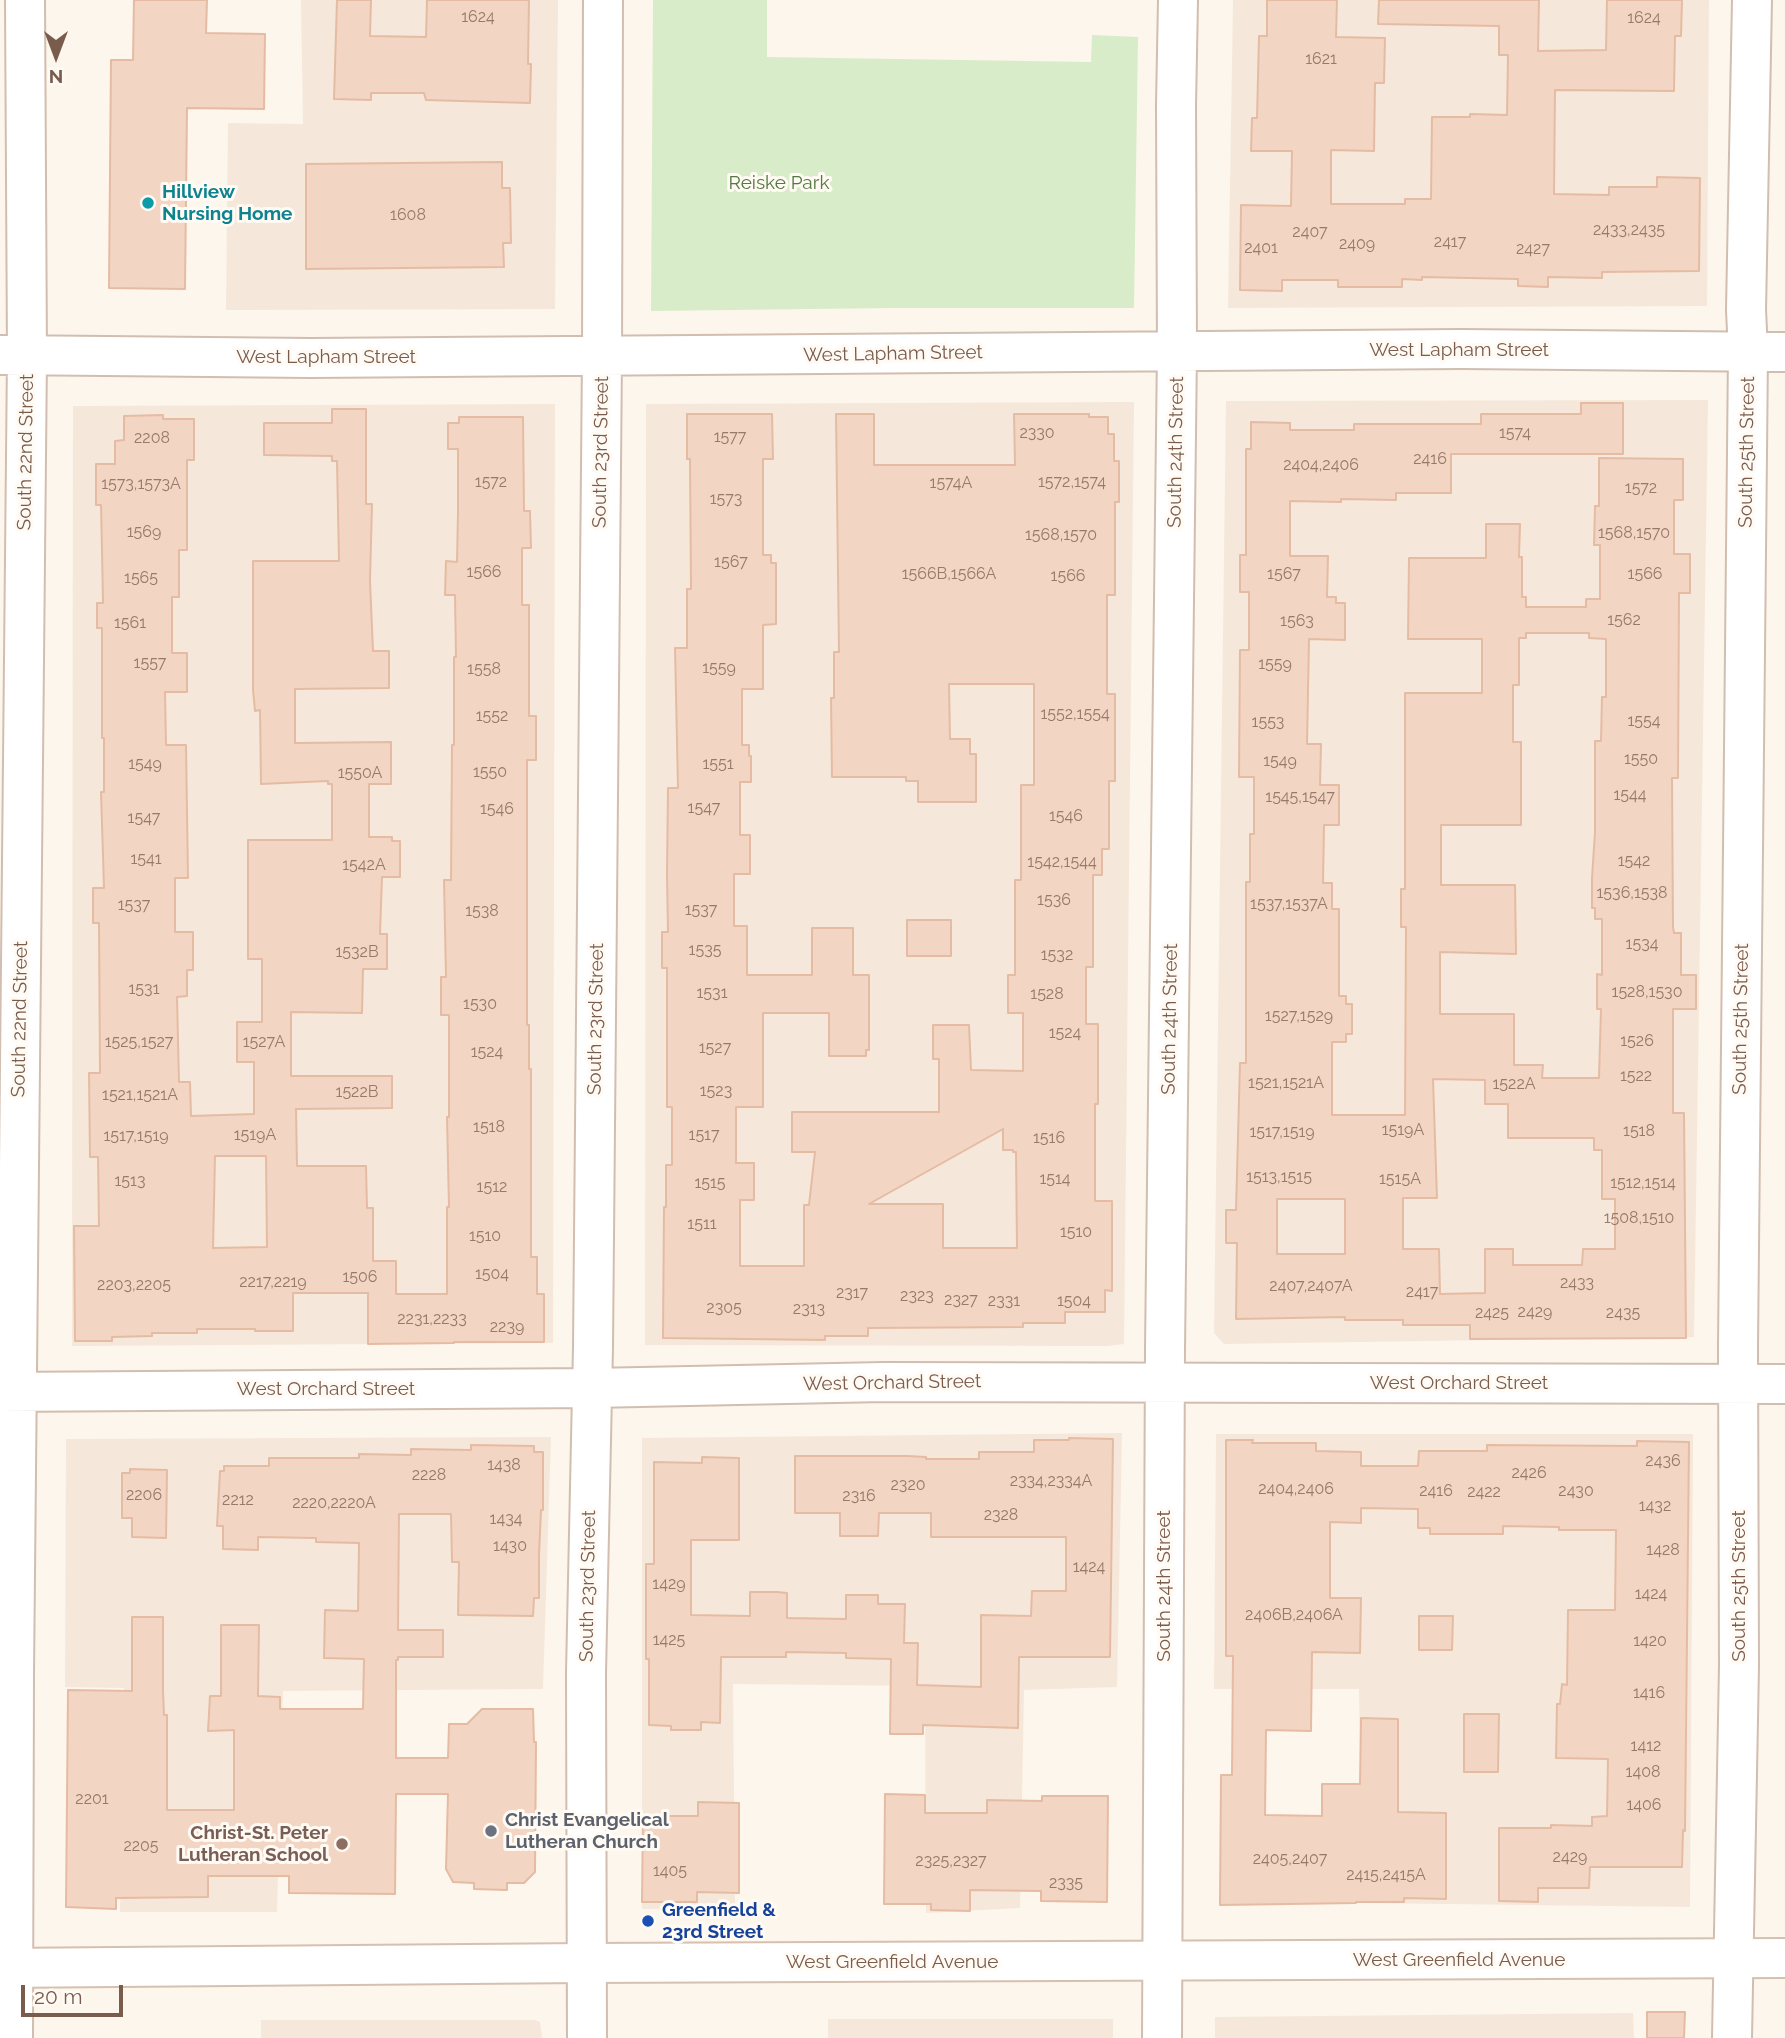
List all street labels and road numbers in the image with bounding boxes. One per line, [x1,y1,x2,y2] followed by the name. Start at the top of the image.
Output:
[1369,339,1549,361] street label: West Lapham Street
[803,341,983,367] street label: West Lapham Street
[236,346,416,368] street label: West Lapham Street
[13,374,39,530] street label: South 22nd Street
[588,376,614,528] street label: South 23rd Street
[1163,376,1189,528] street label: South 24th Street
[1734,376,1760,528] street label: South 25th Street
[7,941,33,1097] street label: South 22nd Street
[583,943,609,1095] street label: South 23rd Street
[1157,943,1183,1095] street label: South 24th Street
[1728,943,1754,1095] street label: South 25th Street
[803,1370,981,1396] street label: West Orchard Street
[1370,1372,1548,1394] street label: West Orchard Street
[237,1378,415,1400] street label: West Orchard Street
[575,1510,601,1662] street label: South 23rd Street
[1153,1510,1175,1662] street label: South 24th Street
[1728,1510,1750,1662] street label: South 25th Street
[1353,1949,1565,1971] street label: West Greenfield Avenue
[786,1951,998,1973] street label: West Greenfield Avenue

